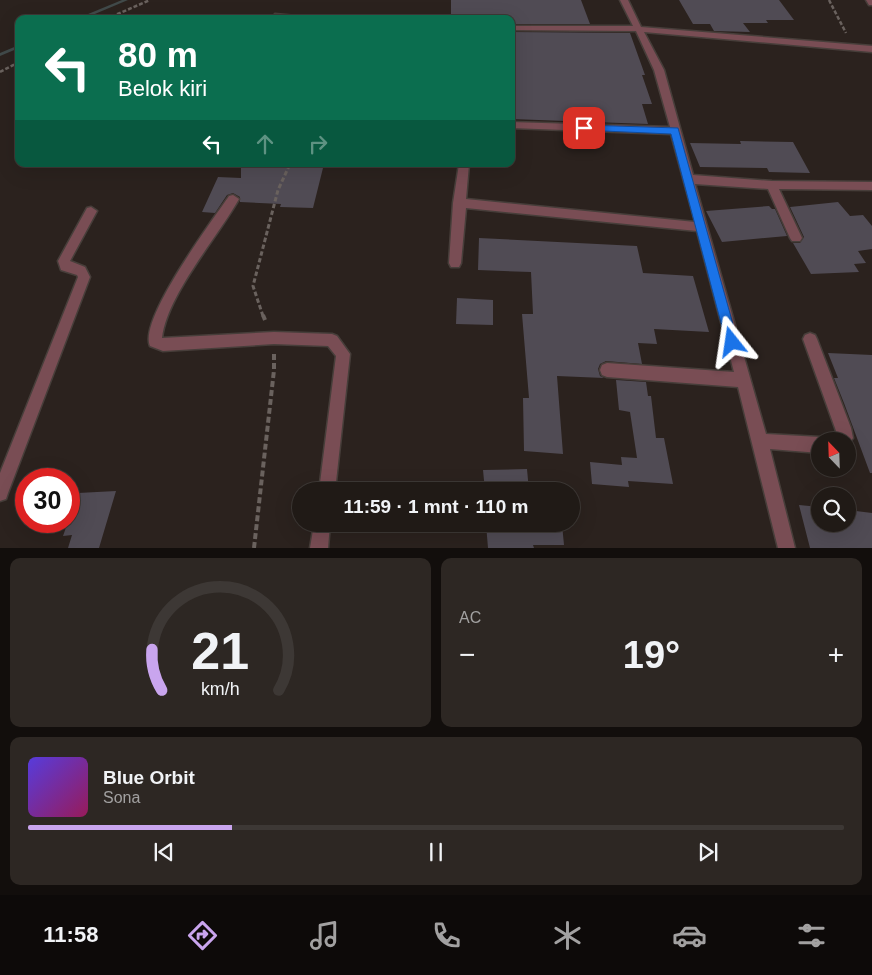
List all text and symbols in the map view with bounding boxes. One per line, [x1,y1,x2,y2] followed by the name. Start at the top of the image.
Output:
[35,35,100,100] icon: left
[118,35,198,74] text: 80 m
[118,76,207,101] text: Belok kiri
[563,107,605,149] pin
[570,114,598,142] icon: arrive
[198,130,226,158] icon: left
[251,130,279,158] icon: ahead
[304,130,332,158] icon: right
[705,315,757,367] position arrow
[811,432,856,478] north arrow
[811,432,856,532] map controls
[15,468,80,533] speed limit sign: 30
[811,487,856,532] button: search
[344,496,528,517] text: 11:59 · 1 mnt · 110 m
[459,609,481,626] text: AC
[192,622,249,680] text: 21
[623,634,680,676] text: 19°
[459,639,475,670] text: −
[828,639,844,670] text: +
[201,679,240,699] text: km/h
[103,767,195,788] text: Blue Orbit
[103,789,140,806] text: Sona
[150,838,178,866] icon: previous
[422,838,450,866] icon: pause
[694,838,722,866] icon: next
[185,918,220,953] icon: directions
[307,918,342,953] icon: music
[429,918,464,953] icon: phone
[550,918,585,953] icon: climate
[672,918,707,953] icon: car
[794,918,829,953] icon: filters
[43,922,98,947] text: 11:58

